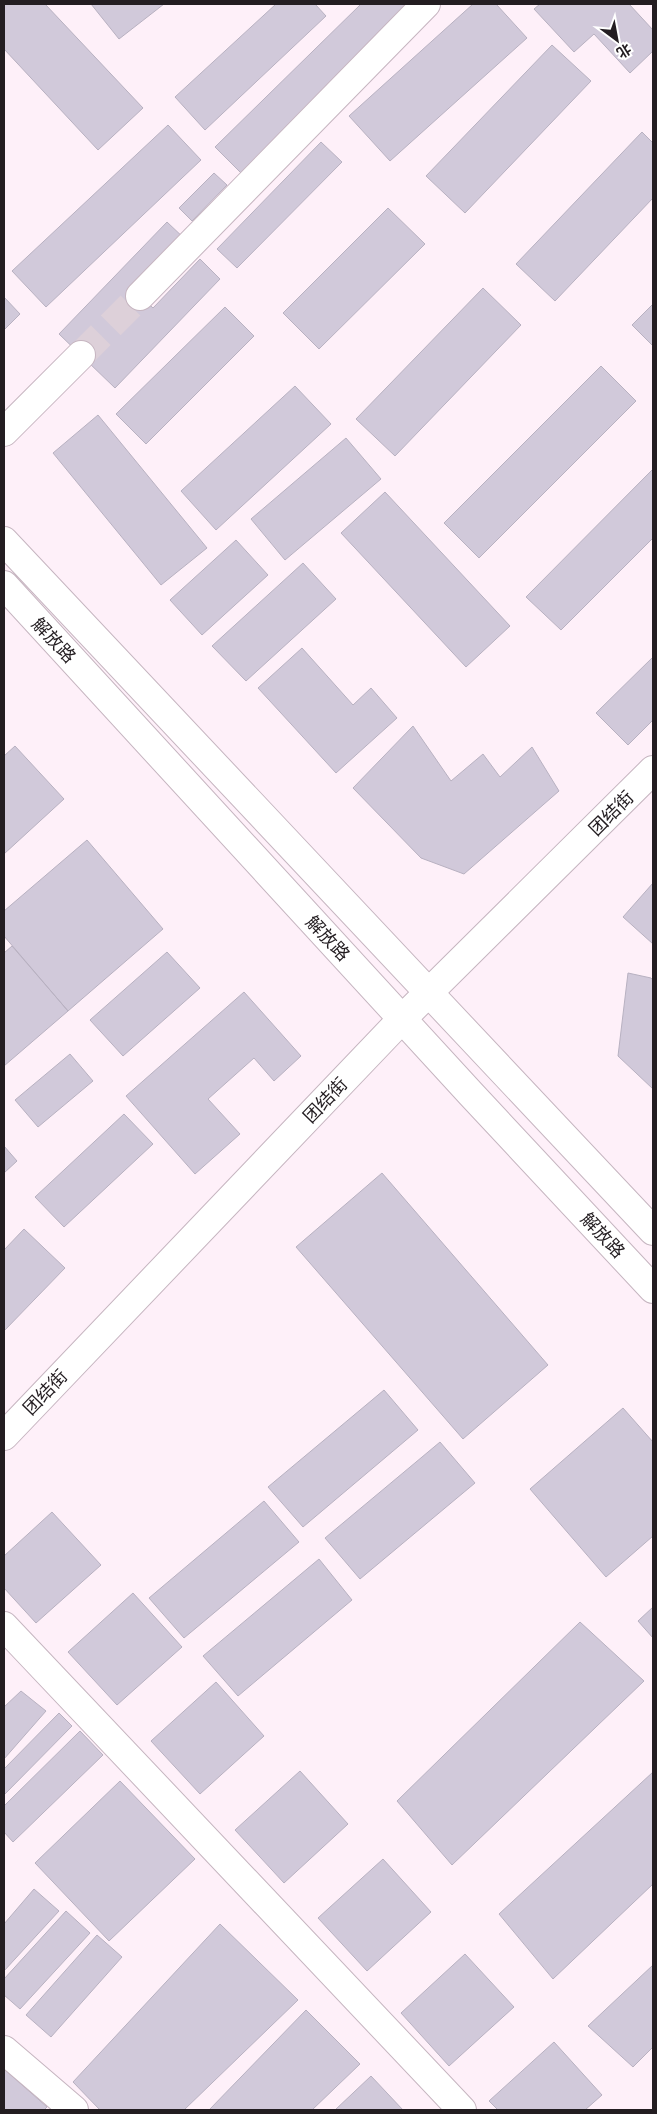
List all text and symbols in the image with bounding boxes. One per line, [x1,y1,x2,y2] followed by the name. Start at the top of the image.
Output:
[592,15,642,65] north arrow
[613,39,636,64] text: 北
[26,611,82,669] street label: 解放路
[582,784,640,842] street label: 团结街
[300,909,356,967] street label: 解放路
[297,1071,353,1129] street label: 团结街
[575,1206,631,1264] street label: 解放路
[17,1363,73,1421] street label: 团结街

